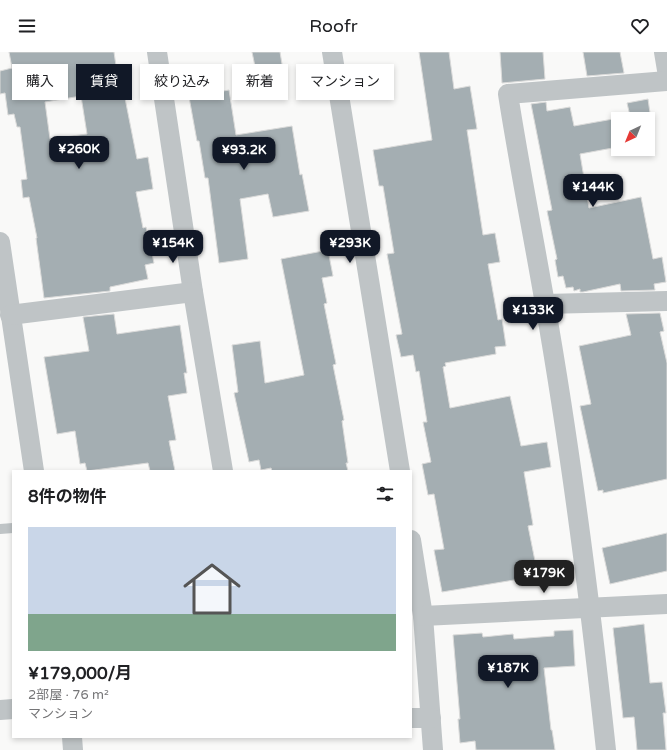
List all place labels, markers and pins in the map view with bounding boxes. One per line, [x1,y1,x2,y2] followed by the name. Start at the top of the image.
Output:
[51,136,107,170] pin: ¥260K
[211,137,277,171] pin: ¥93.2K
[565,174,621,208] pin: ¥144K
[145,230,201,264] pin: ¥154K
[322,230,378,264] pin: ¥293K
[505,297,561,331] pin: ¥133K
[516,560,572,594] pin: ¥179K
[480,655,536,689] pin: ¥187K

